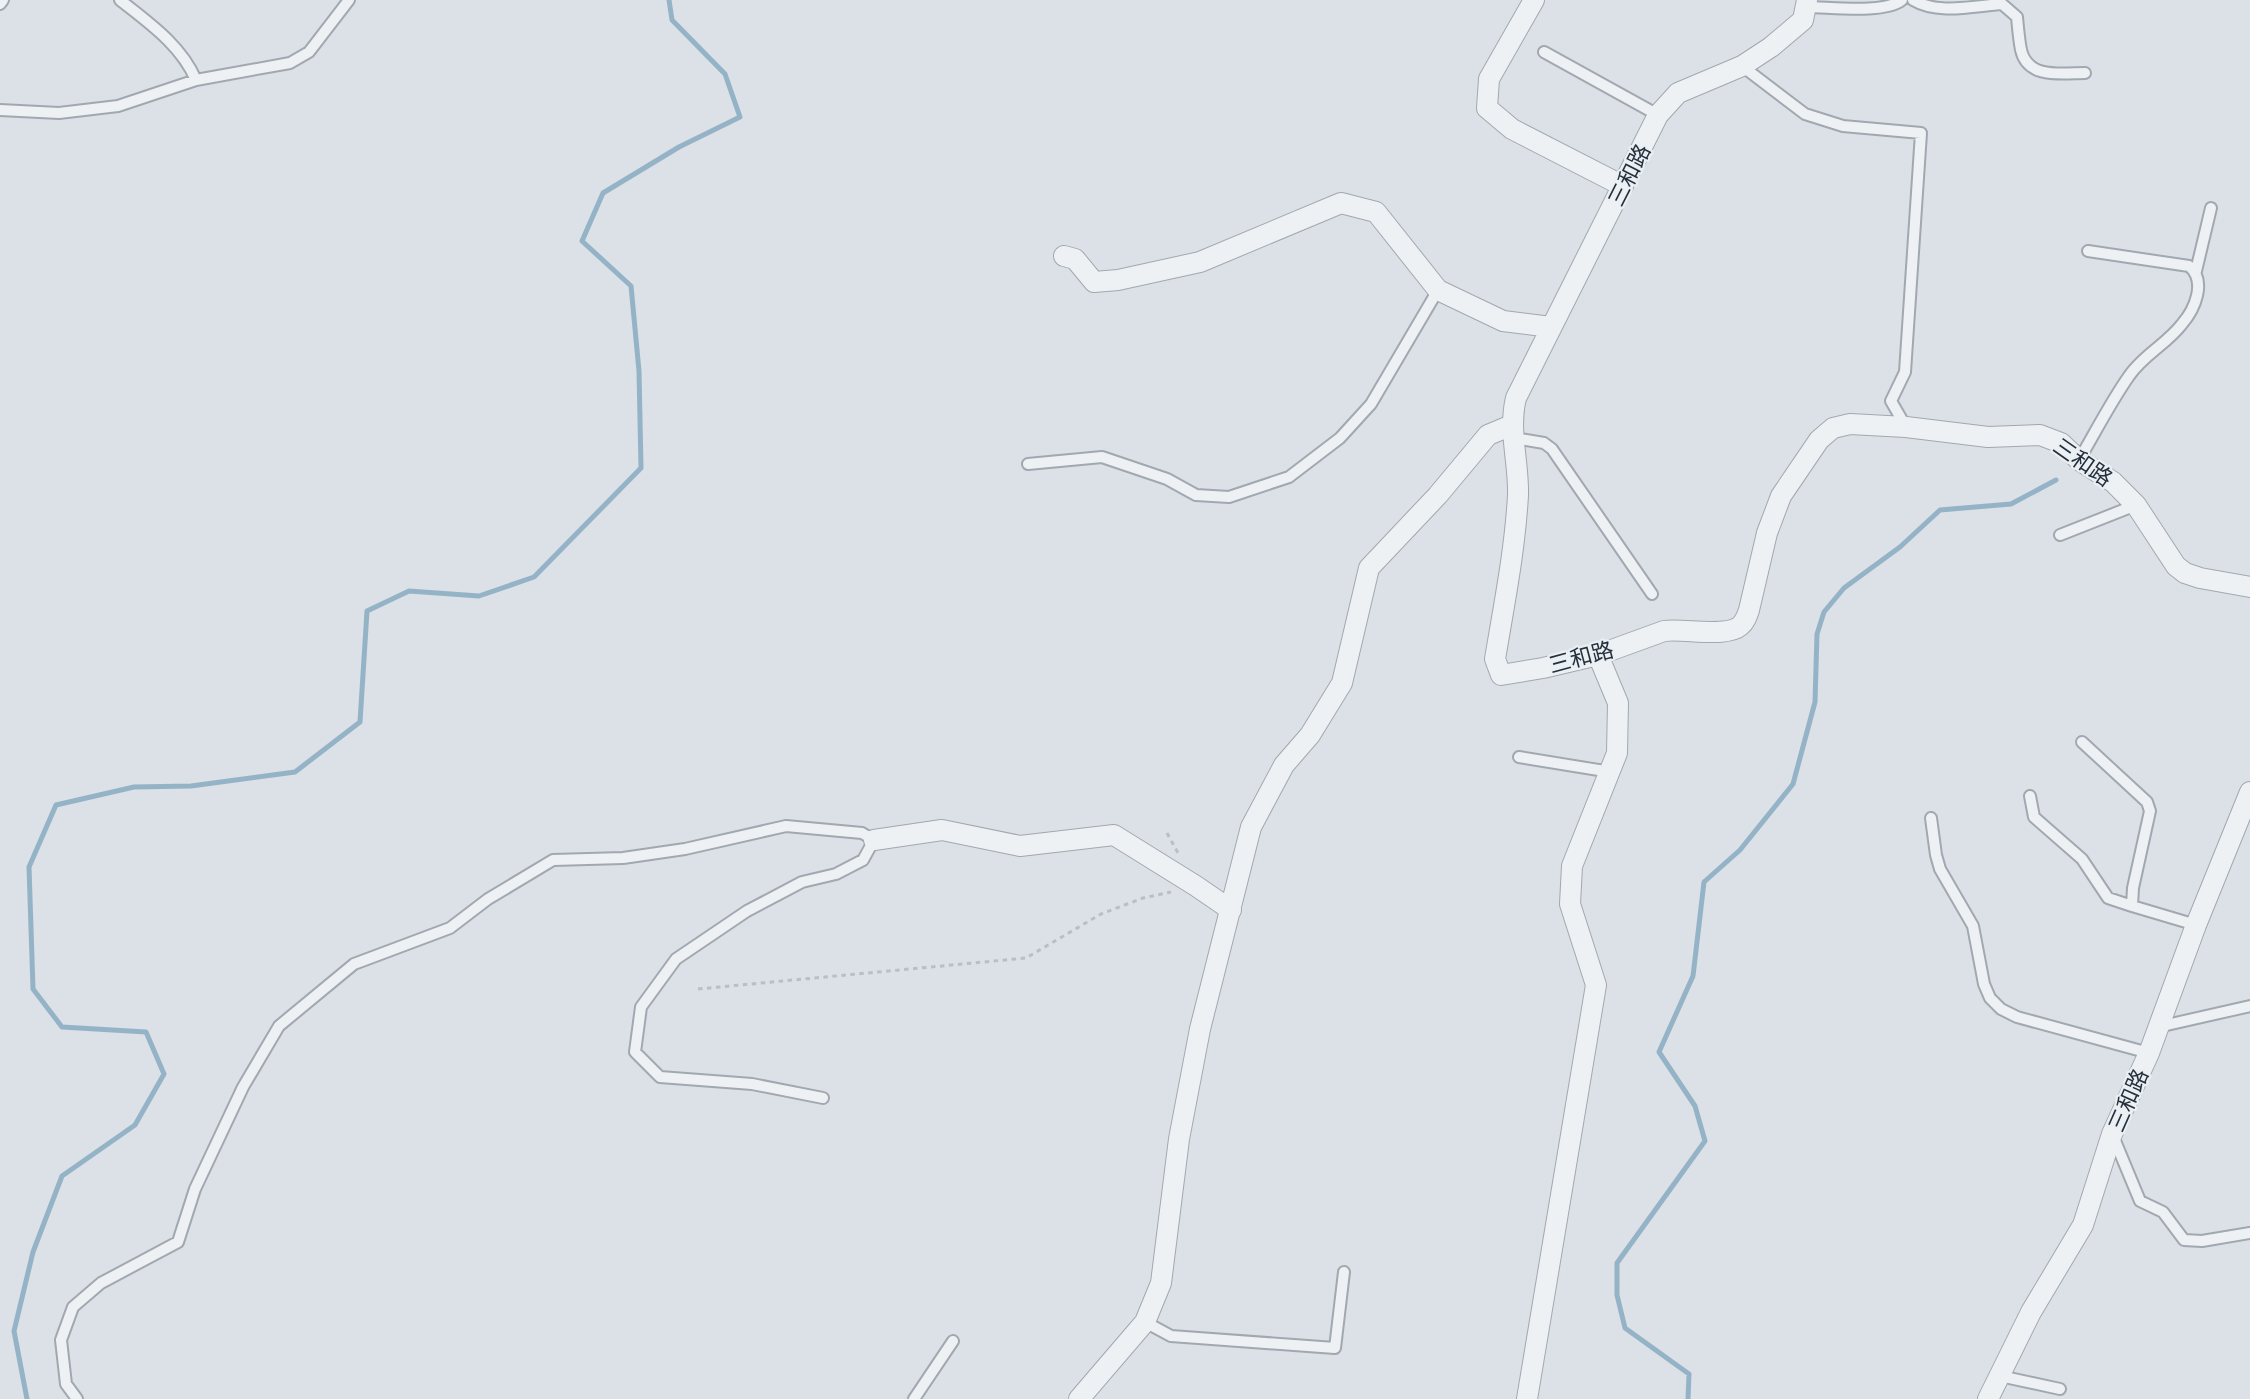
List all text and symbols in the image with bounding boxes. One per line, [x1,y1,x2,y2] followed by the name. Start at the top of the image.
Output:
[1599,138,1659,212] street label: 三和路
[2046,429,2120,495] street label: 三和路
[1545,632,1617,682] street label: 三和路
[2099,1063,2157,1137] street label: 三和路

